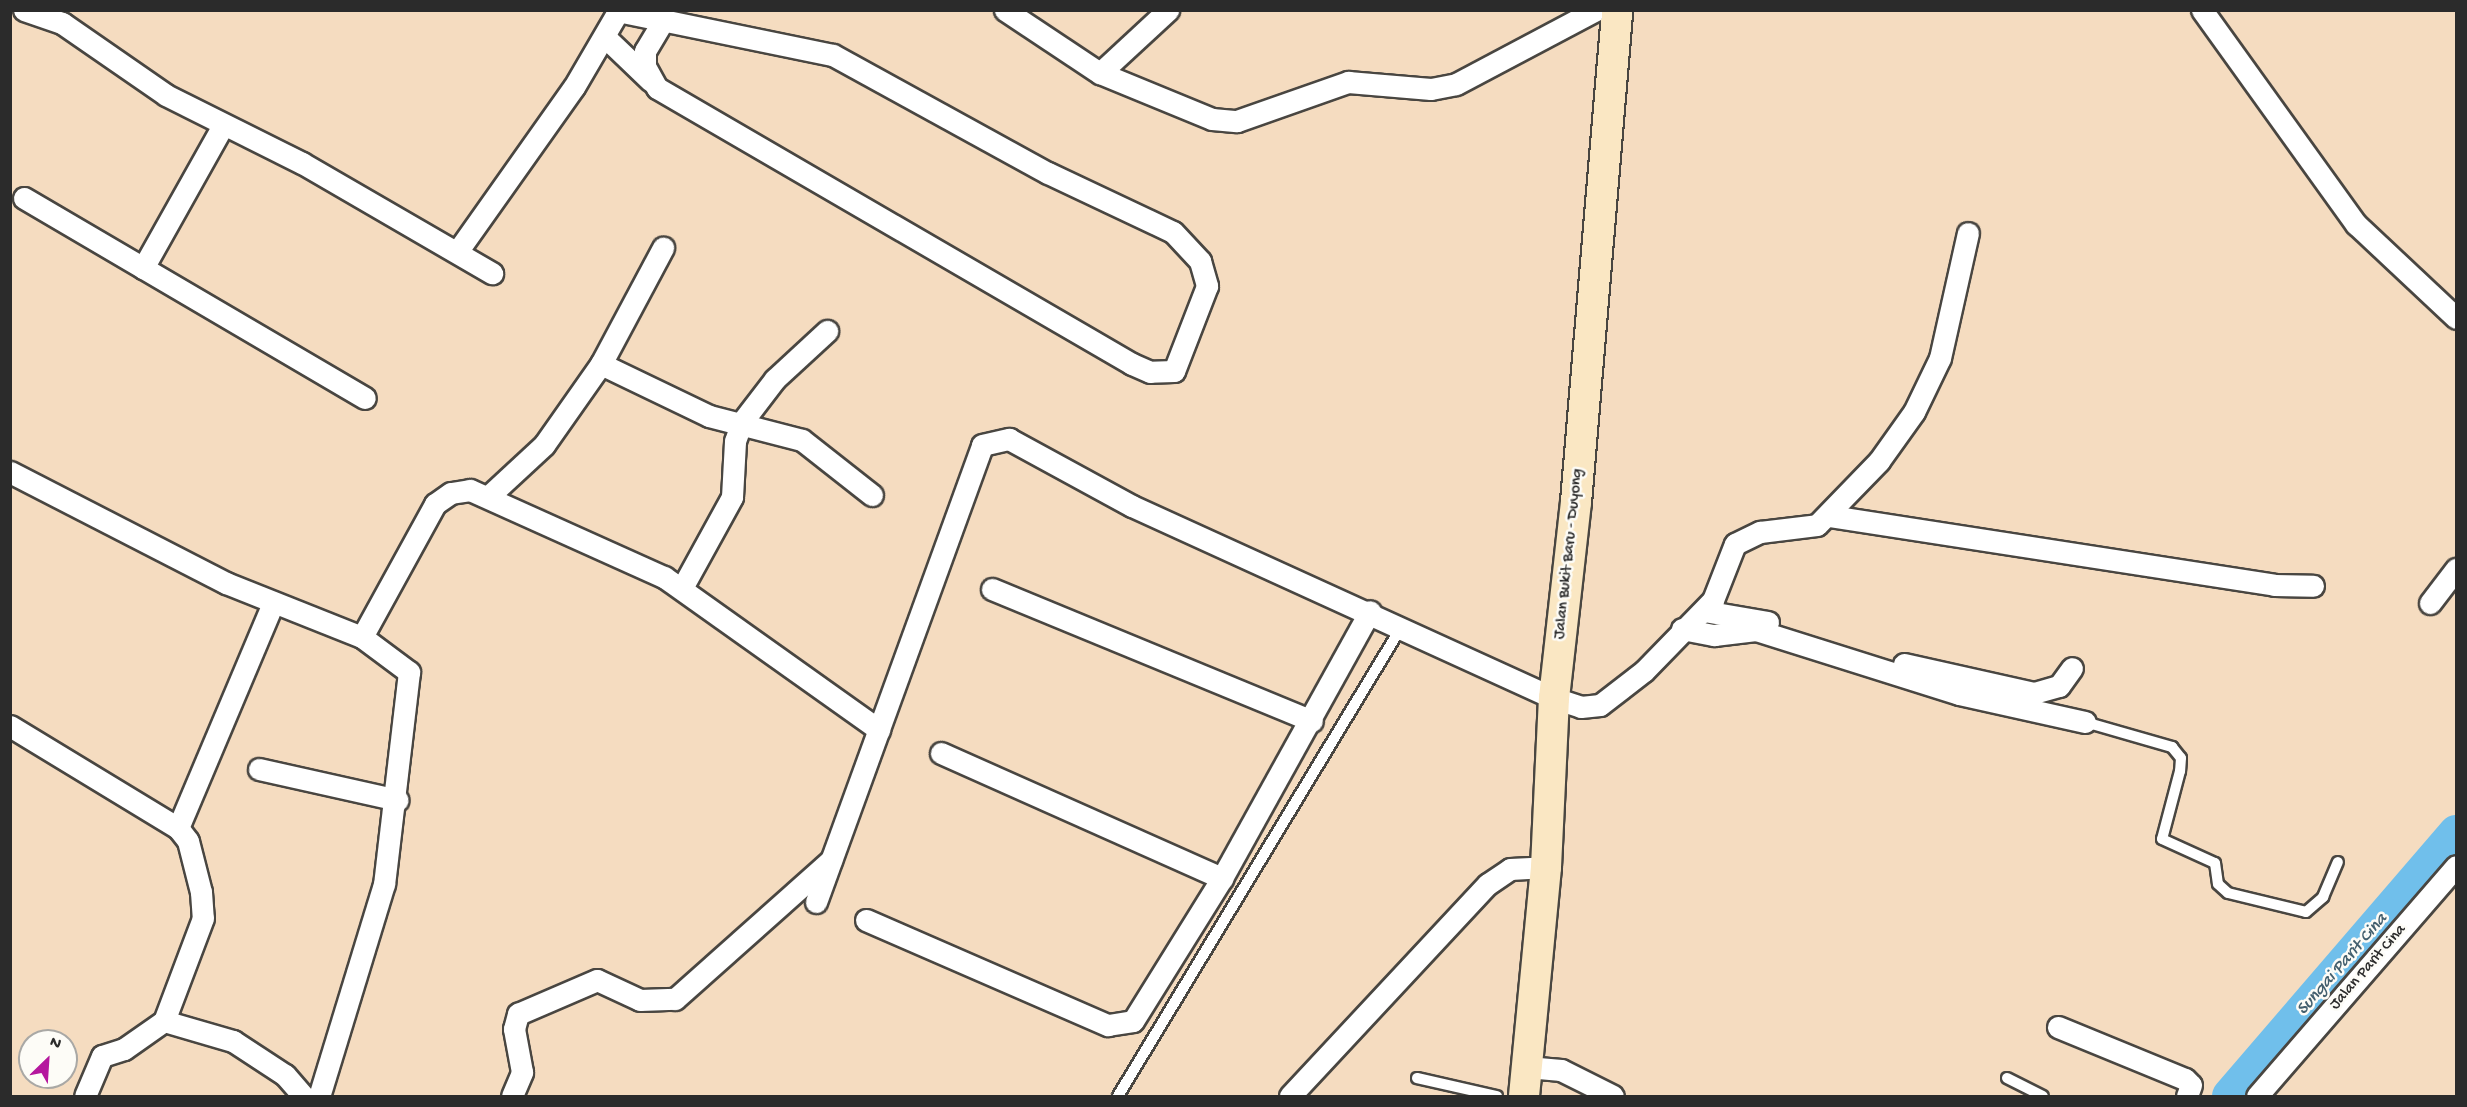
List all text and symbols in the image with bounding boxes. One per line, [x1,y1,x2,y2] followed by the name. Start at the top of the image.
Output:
[1551,468,1589,640] street label: Jalan Bukit Baru - Duyong
[2293,910,2393,1020] water label: Sungai Parit Cina
[2327,921,2411,1015] street label: Jalan Parit Cina
[18,1029,78,1089] north arrow
[46,1033,64,1055] text: N

